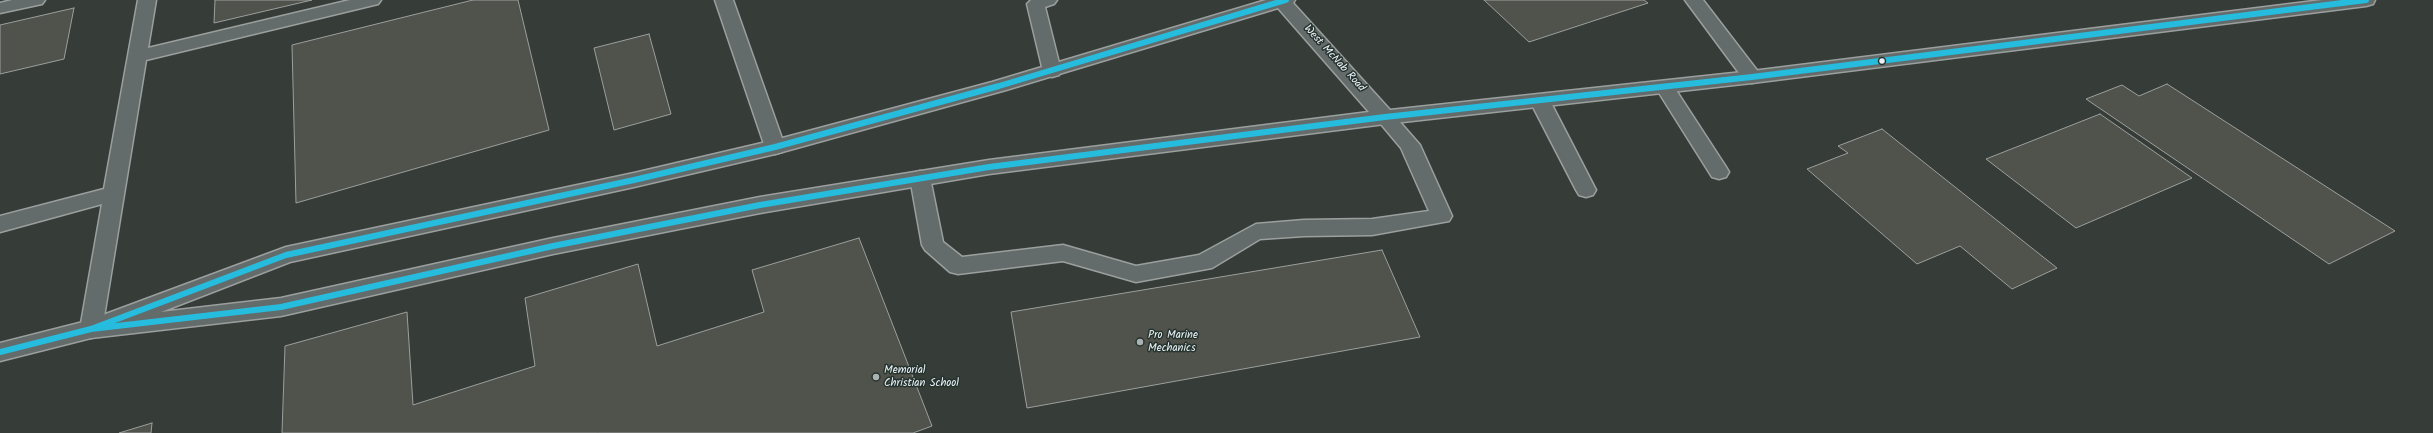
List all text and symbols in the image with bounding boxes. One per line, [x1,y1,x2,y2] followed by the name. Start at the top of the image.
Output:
[1301,23,1367,95] street label: West McNab Road
[1877,56,1887,66] unlabelled marker
[1148,329,1198,355] place label: Pro Marine Mechanics
[1135,337,1145,347] marker: Pro Marine Mechanics
[884,364,959,390] place label: Memorial Christian School
[871,372,881,382] marker: Memorial Christian School

